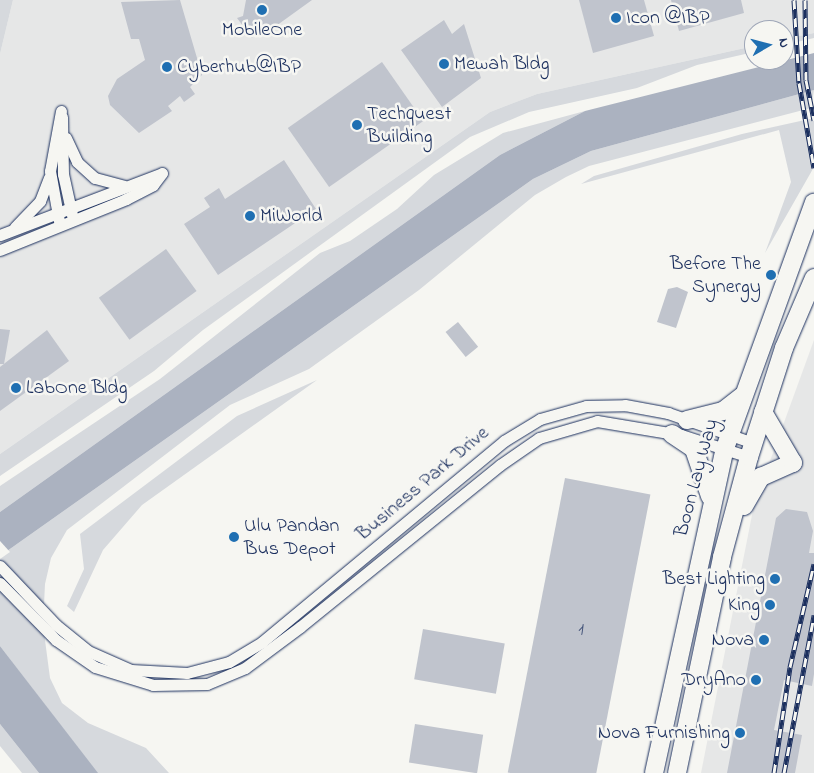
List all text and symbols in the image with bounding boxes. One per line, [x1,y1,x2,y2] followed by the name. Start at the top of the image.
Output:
[256,4,268,16] marker: MobileOne
[626,6,710,30] place label: Icon @IBP
[610,12,622,24] marker: Icon @IBP
[222,18,302,42] place label: MobileOne
[744,20,794,70] north arrow
[772,37,794,49] text: N
[454,52,549,76] place label: Mewah Bldg
[177,55,301,79] place label: Cyberhub@IBP
[438,58,450,70] marker: Mewah Bldg
[161,61,173,73] marker: Cyberhub@IBP
[367,102,451,149] place label: Techquest Building
[351,119,363,131] marker: Techquest Building
[260,204,322,228] place label: MiWorld
[244,210,256,222] marker: MiWorld
[670,252,761,299] place label: Before The Synergy
[765,269,777,281] marker: Before The Synergy
[26,376,128,400] place label: LabOne Bldg
[10,382,22,394] marker: LabOne Bldg
[670,417,724,539] street label: Boon Lay Way
[352,422,494,546] street label: Business Park Drive
[244,514,339,561] place label: Ulu Pandan Bus Depot
[228,531,240,543] marker: Ulu Pandan Bus Depot
[663,567,765,591] place label: Best Lighting
[769,573,781,585] marker: Best Lighting
[728,593,760,617] place label: King
[764,599,776,611] marker: King
[578,619,584,641] house number: 1
[712,628,754,652] place label: Nova
[758,634,770,646] marker: Nova
[681,668,746,692] place label: DryAno
[750,674,762,686] marker: DryAno
[598,721,730,745] place label: Nova Furnishing
[734,727,746,739] marker: Nova Furnishing

